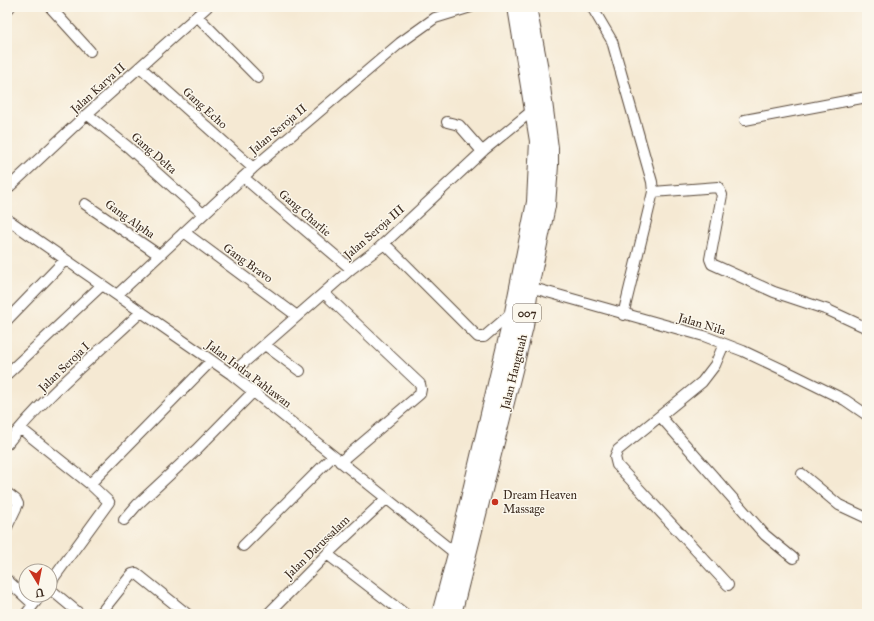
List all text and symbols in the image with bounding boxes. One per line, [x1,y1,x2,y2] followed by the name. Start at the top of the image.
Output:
[66,60,129,118] street label: Jalan Karya II
[179,84,230,132] street label: Gang Echo
[245,101,310,159] street label: Jalan Seroja II
[128,130,180,178] street label: Gang Delta
[275,187,334,240] street label: Gang Charlie
[102,197,158,243] street label: Gang Alpha
[339,202,408,264] street label: Jalan Seroja III
[220,240,275,286] street label: Gang Bravo
[513,304,541,322] road number: 007
[674,310,728,339] street label: Jalan Nila
[497,333,531,413] street label: Jalan Hangtuah
[202,336,295,412] street label: Jalan Indra Pahlawan
[34,339,93,397] street label: Jalan Seroja I
[503,488,577,517] place label: Dream Heaven Massage
[490,497,500,507] marker: Dream Heaven Massage
[280,513,353,584] street label: Jalan Darussalam
[18,563,58,603] north arrow
[34,585,45,600] text: U

